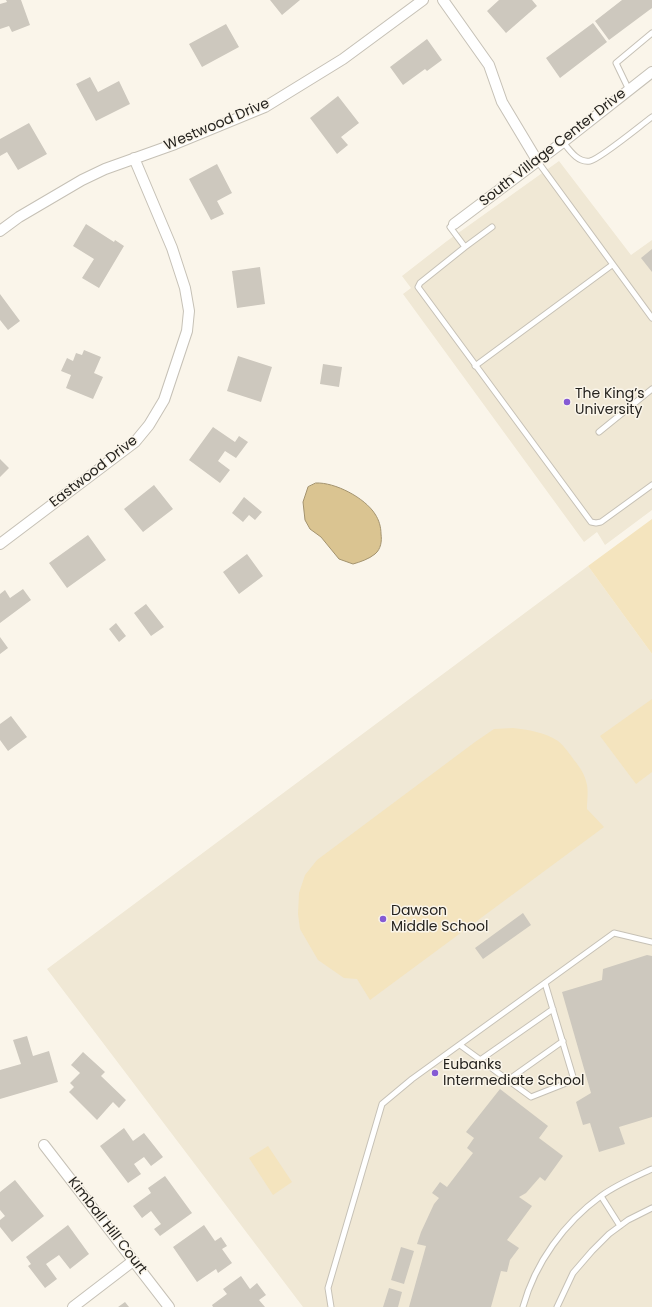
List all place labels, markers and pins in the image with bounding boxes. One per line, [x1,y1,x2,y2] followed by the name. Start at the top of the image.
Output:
[575,386,645,418] place label: The King’s University
[562,397,572,407] marker: The King’s University
[391,903,488,936] place label: Dawson Middle School
[378,914,388,924] marker: Dawson Middle School
[443,1057,584,1090] place label: Eubanks Intermediate School
[430,1068,440,1078] marker: Eubanks Intermediate School

